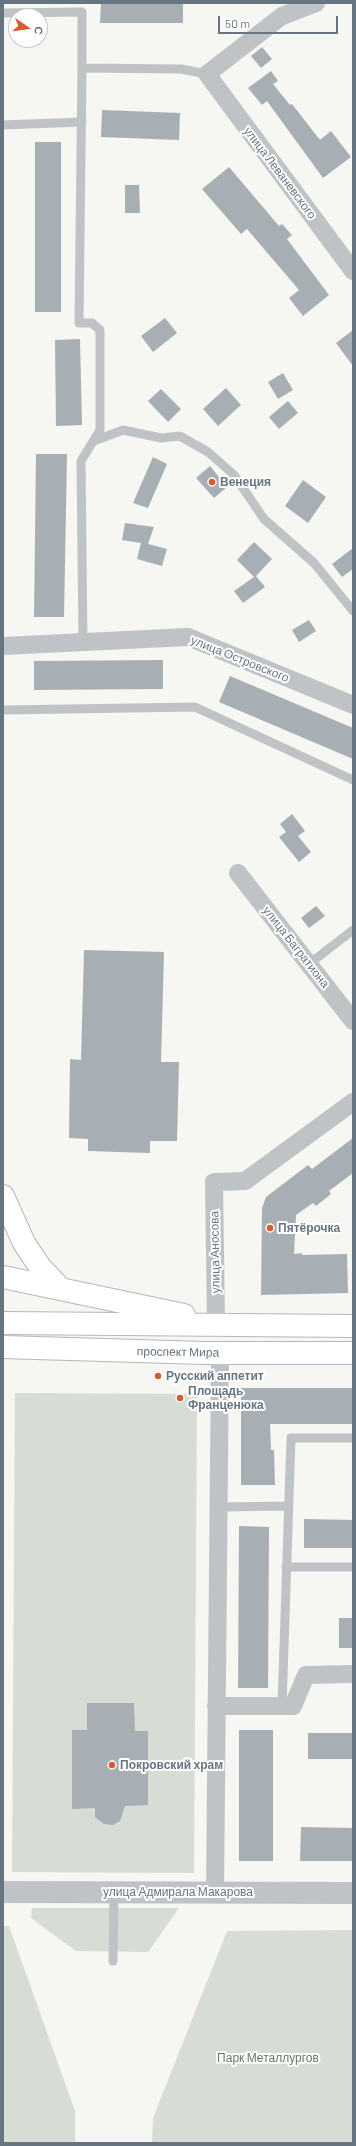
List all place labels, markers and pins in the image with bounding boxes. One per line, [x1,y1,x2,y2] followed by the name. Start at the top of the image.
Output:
[220,475,271,489] place label: Венеция
[207,477,217,487] marker: Венеция
[278,1221,340,1235] place label: Пятёрочка
[265,1223,275,1233] marker: Пятёрочка
[166,1369,264,1383] place label: Русский аппетит
[153,1371,163,1381] marker: Русский аппетит
[188,1384,264,1412] place label: Площадь Франценюка
[175,1393,185,1403] marker: Площадь Франценюка
[120,1758,223,1772] place label: Покровский храм
[107,1760,117,1770] marker: Покровский храм

